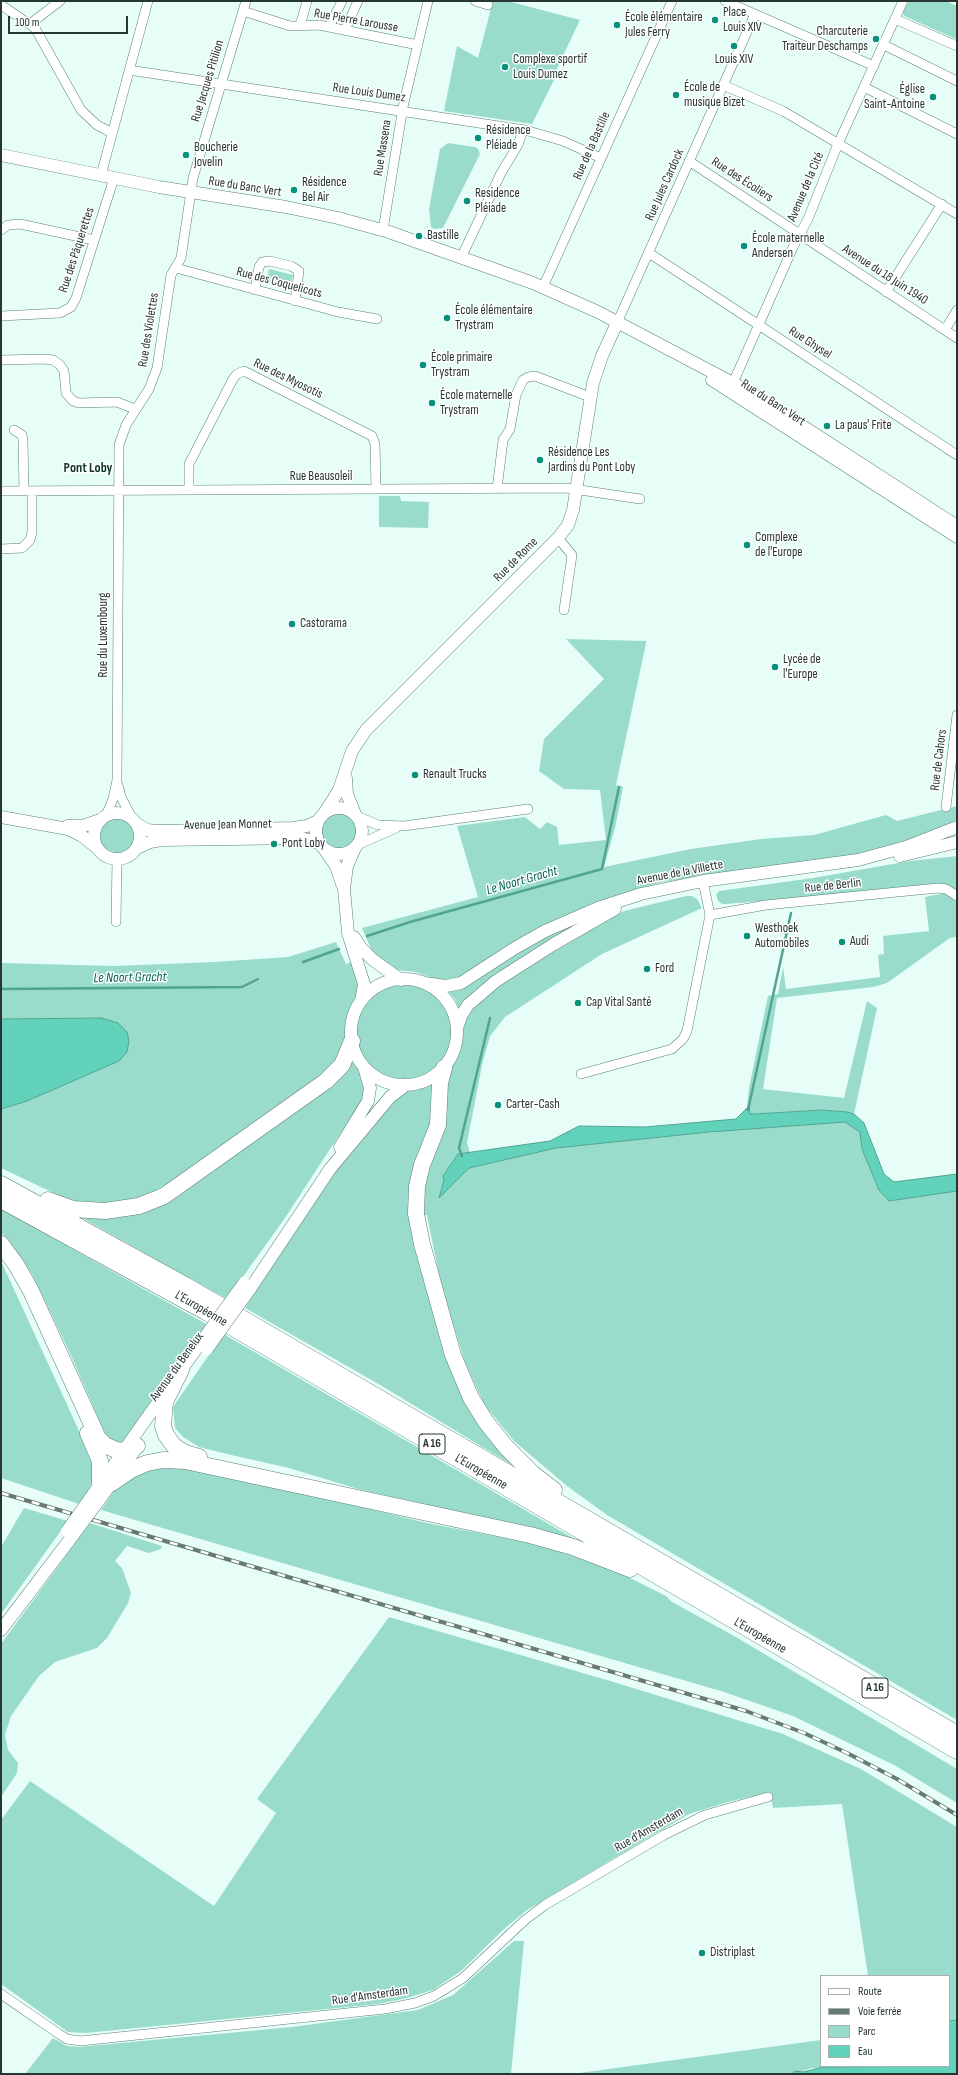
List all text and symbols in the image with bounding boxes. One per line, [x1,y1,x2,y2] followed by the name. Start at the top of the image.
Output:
[723,5,762,36] place label: Place Louis XIV
[313,6,399,36] street label: Rue Pierre Larousse
[10,8,130,34] scale bar
[625,10,703,41] place label: École élémentaire Jules Ferry
[15,15,40,30] text: 100 m
[710,15,720,25] marker: Place Louis XIV
[612,20,622,30] marker: École élémentaire Jules Ferry
[782,24,868,55] place label: Charcuterie Traiteur Deschamps
[871,34,881,44] marker: Charcuterie Traiteur Deschamps
[188,38,228,124] street label: Rue Jacques Pitilion
[729,41,739,51] marker: Louis XIV
[513,52,587,83] place label: Complexe sportif Louis Dumez
[715,52,753,68] place label: Louis XIV
[500,62,510,72] marker: Complexe sportif Louis Dumez
[332,80,406,106] street label: Rue Louis Dumez
[684,80,745,111] place label: École de musique Bizet
[864,82,925,113] place label: Église Saint-Antoine
[671,90,681,100] marker: École de musique Bizet
[928,92,938,102] marker: Église Saint-Antoine
[570,110,614,182] street label: Rue de la Bastille
[371,119,395,177] street label: Rue Massena
[486,123,531,154] place label: Résidence Pléiade
[473,133,483,143] marker: Résidence Pléiade
[194,140,238,171] place label: Boucherie Jovelin
[642,147,688,223] street label: Rue Jules Cardock
[181,150,191,160] marker: Boucherie Jovelin
[784,150,828,224] street label: Avenue de la Cité
[708,154,776,206] street label: Rue des Écoliers
[207,174,283,200] street label: Rue du Banc Vert
[302,175,347,206] place label: Résidence Bel Air
[289,185,299,195] marker: Résidence Bel Air
[475,186,520,217] place label: Residence Pléiade
[462,196,472,206] marker: Residence Pléiade
[56,205,98,295] street label: Rue des Pâquerettes
[427,228,459,244] place label: Bastille
[414,231,424,241] marker: Bastille
[752,231,825,262] place label: École maternelle Andersen
[739,241,749,251] marker: École maternelle Andersen
[839,242,931,308] street label: Avenue du 18 Juin 1940
[235,264,323,302] street label: Rue des Coquelicots
[135,292,163,368] street label: Rue des Violettes
[455,303,533,334] place label: École élémentaire Trystram
[442,313,452,323] marker: École élémentaire Trystram
[786,323,834,363] street label: Rue Ghysel
[431,350,493,381] place label: École primaire Trystram
[251,355,325,403] street label: Rue des Myosotis
[418,360,428,370] marker: École primaire Trystram
[738,376,808,430] street label: Rue du Banc Vert
[440,388,513,419] place label: École maternelle Trystram
[427,398,437,408] marker: École maternelle Trystram
[835,418,892,434] place label: La paus' Frite
[822,421,832,431] marker: La paus' Frite
[548,445,635,476] place label: Résidence Les Jardins du Pont Loby
[535,455,545,465] marker: Résidence Les Jardins du Pont Loby
[64,460,112,476] district label: Pont Loby
[290,469,352,485] street label: Rue Beausoleil
[755,530,802,561] place label: Complexe de l'Europe
[491,535,541,585] street label: Rue de Rome
[742,540,752,550] marker: Complexe de l'Europe
[96,593,112,677] street label: Rue du Luxembourg
[300,616,347,632] place label: Castorama
[287,619,297,629] marker: Castorama
[783,652,821,683] place label: Lycée de l'Europe
[770,662,780,672] marker: Lycée de l'Europe
[927,728,951,792] street label: Rue de Cahors
[423,767,487,783] place label: Renault Trucks
[410,770,420,780] marker: Renault Trucks
[184,816,272,834] street label: Avenue Jean Monnet
[282,836,325,852] place label: Pont Loby
[269,839,279,849] marker: Pont Loby
[636,857,724,889] street label: Avenue de la Villette
[484,863,560,899] water label: Le Noort Gracht
[804,875,862,897] street label: Rue de Berlin
[755,921,809,952] place label: Westhoek Automobiles
[742,931,752,941] marker: Westhoek Automobiles
[850,934,869,950] place label: Audi
[837,937,847,947] marker: Audi
[655,961,674,977] place label: Ford
[642,964,652,974] marker: Ford
[93,969,167,987] water label: Le Noort Gracht
[586,995,652,1011] place label: Cap Vital Santé
[573,998,583,1008] marker: Cap Vital Santé
[506,1097,560,1113] place label: Carter-Cash
[493,1100,503,1110] marker: Carter-Cash
[172,1288,230,1330] street label: L'Européenne
[147,1330,207,1404] street label: Avenue du Benelux
[419,1434,445,1454] road number: A 16
[452,1451,510,1493] street label: L'Européenne
[731,1615,789,1657] street label: L'Européenne
[862,1678,888,1698] road number: A 16
[612,1804,686,1856] street label: Rue d'Amsterdam
[710,1945,755,1961] place label: Distriplast
[697,1948,707,1958] marker: Distriplast
[820,1975,950,2067] legend
[331,1983,409,2009] street label: Rue d'Amsterdam
[858,1984,882,1999] text: Route
[858,2004,901,2019] text: Voie ferrée
[858,2024,876,2039] text: Parc
[858,2044,872,2059] text: Eau

